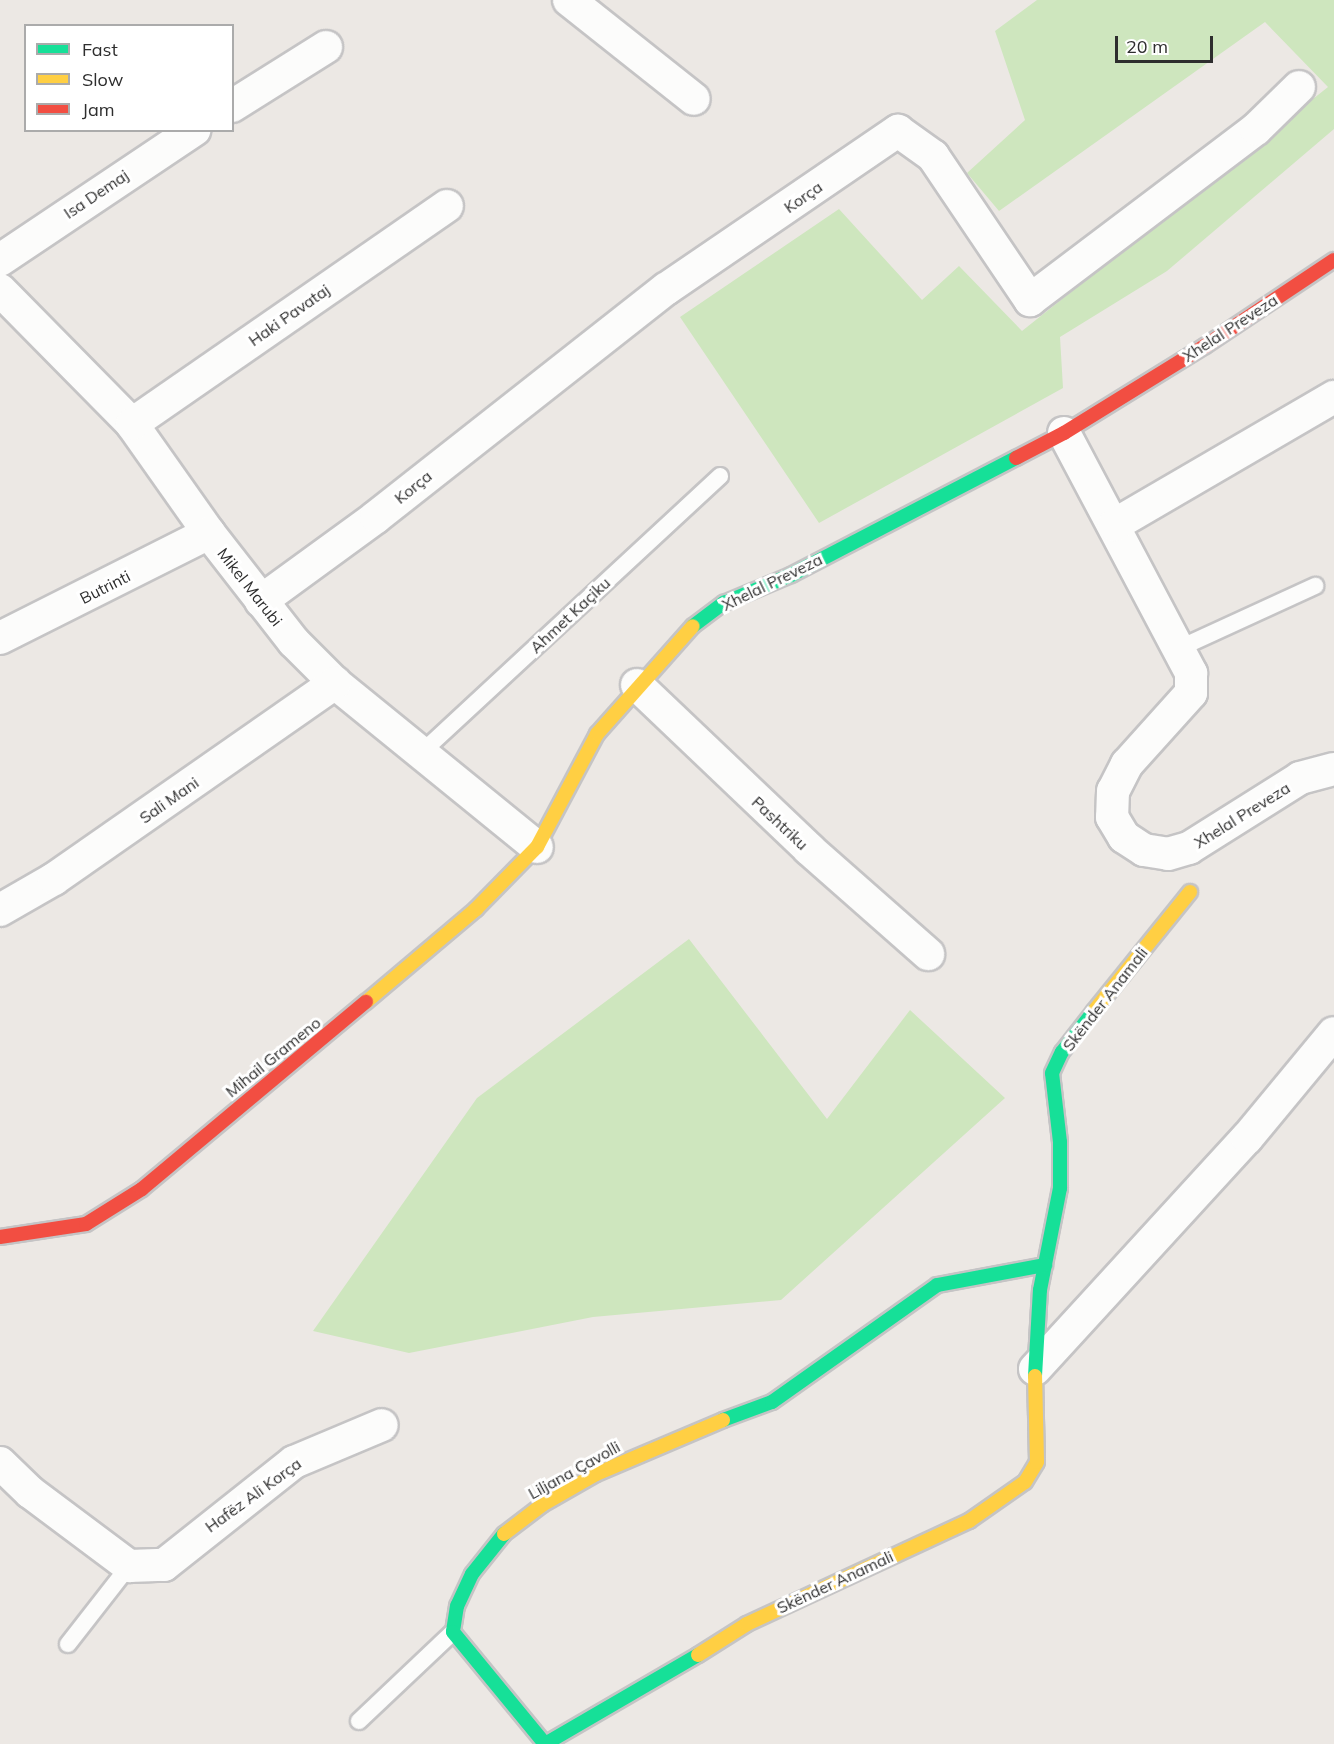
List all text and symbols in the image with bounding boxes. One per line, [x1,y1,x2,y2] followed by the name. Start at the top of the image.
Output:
[24,24,234,132] legend
[1118,24,1216,62] scale bar
[1126,35,1168,58] text: 20 m
[82,38,118,61] text: Fast
[82,68,123,91] text: Slow
[82,98,115,121] text: Jam
[60,165,132,223] street label: Isa Demaj
[780,177,826,217] street label: Korça
[245,280,333,350] street label: Haki Pavataj
[1179,290,1281,366] street label: Xhelal Preveza
[391,466,435,508] street label: Korça
[213,544,287,630] street label: Mikel Marubi
[719,549,825,615] street label: Xhelal Preveza
[77,566,133,608] street label: Butrinti
[526,573,614,657] street label: Ahmet Kaçiku
[136,773,202,827] street label: Sali Mani
[1191,778,1293,852] street label: Xhelal Preveza
[748,792,812,854] street label: Pashtriku
[1059,943,1151,1055] street label: Skënder Anamali
[222,1013,324,1101] street label: Mihail Grameno
[525,1437,623,1503] street label: Liljana Çavolli
[201,1454,305,1536] street label: Hafëz Ali Korça
[774,1547,896,1617] street label: Skënder Anamali

